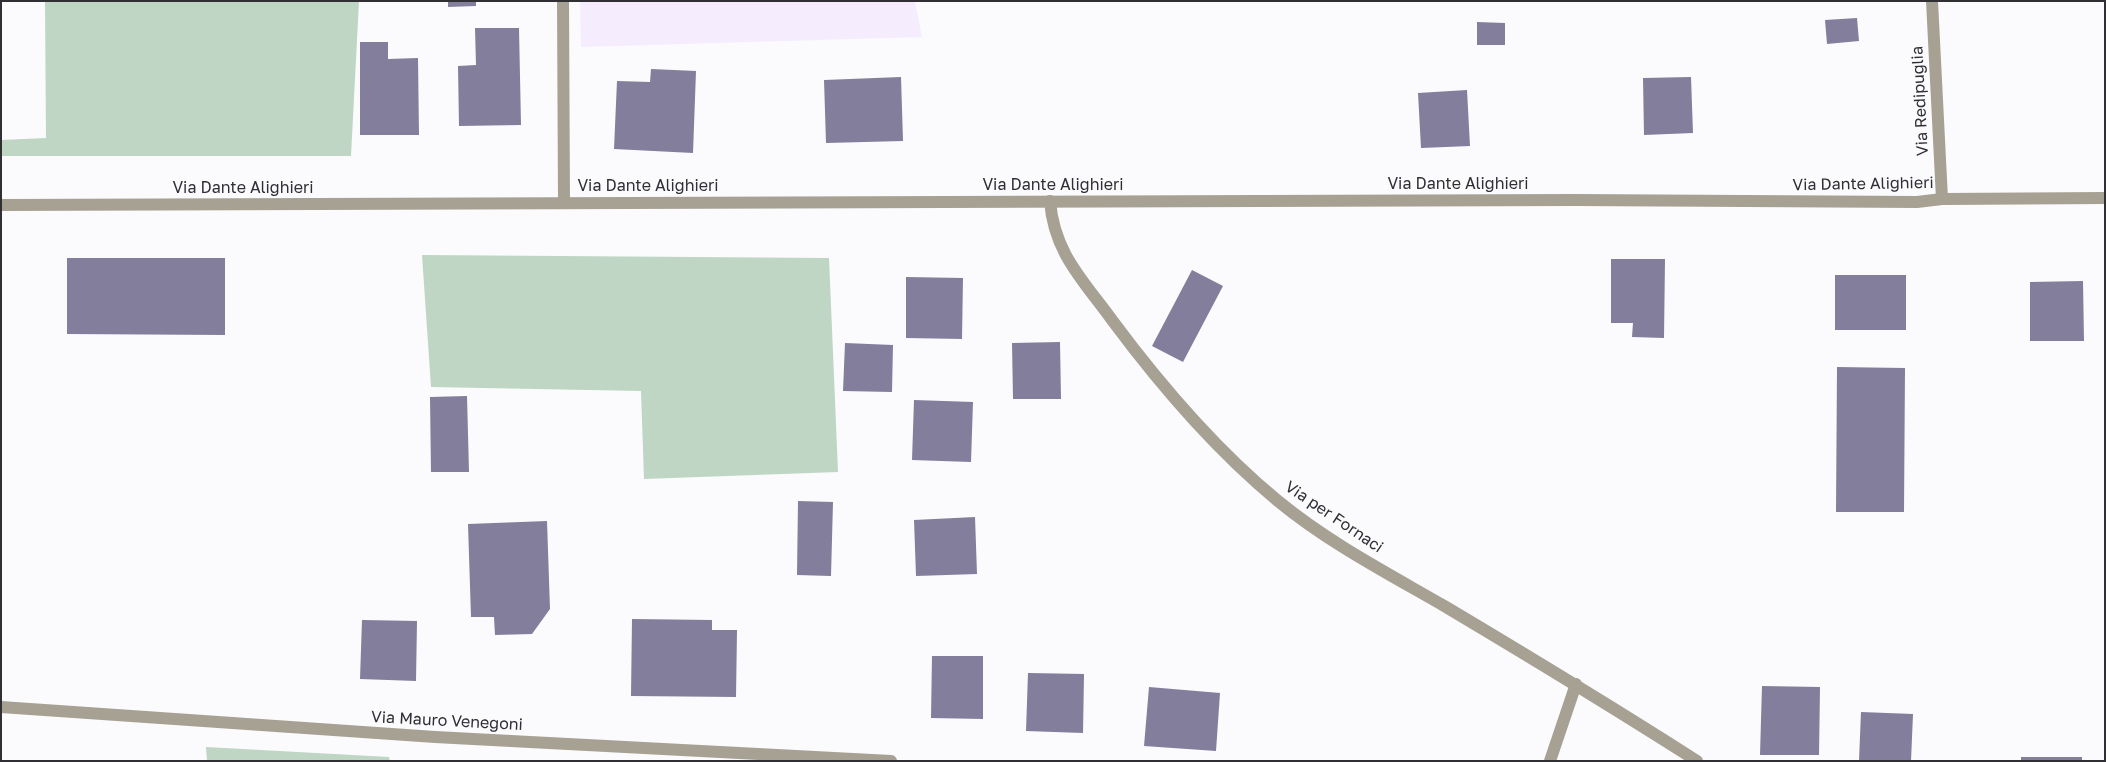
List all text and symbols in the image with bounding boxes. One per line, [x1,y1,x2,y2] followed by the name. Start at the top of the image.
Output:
[1908,46,1932,156] street label: Via Redipuglia
[1792,173,1934,195] street label: Via Dante Alighieri
[1387,174,1529,194] street label: Via Dante Alighieri
[982,175,1124,195] street label: Via Dante Alighieri
[577,176,719,196] street label: Via Dante Alighieri
[172,178,314,198] street label: Via Dante Alighieri
[1281,477,1387,557] street label: Via per Fornaci
[371,707,523,735] street label: Via Mauro Venegoni

